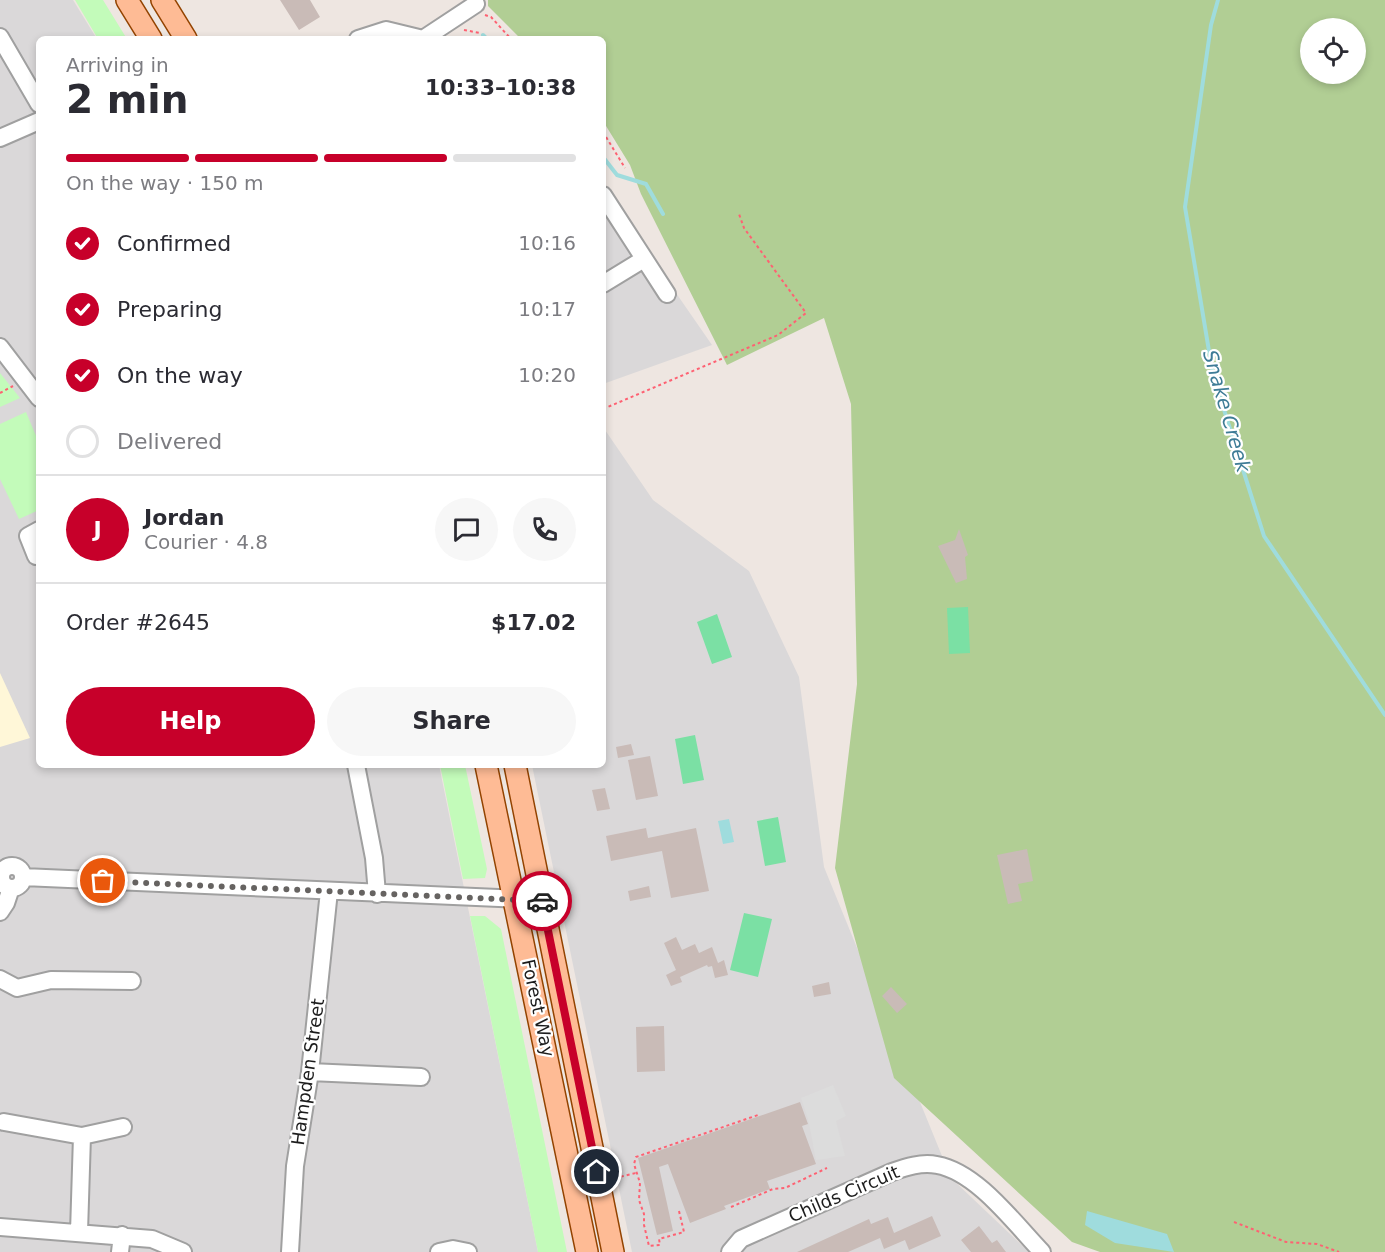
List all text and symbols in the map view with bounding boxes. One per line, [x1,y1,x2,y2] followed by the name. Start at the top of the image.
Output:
[1300,18,1366,84] map controls
[1300,18,1366,84] button: locate
[66,53,169,77] text: Arriving in
[425,75,576,100] text: 10:33–10:38
[66,77,188,122] text: 2 min
[66,171,264,195] text: On the way · 150 m
[66,227,99,260] icon: check
[117,231,231,256] text: Confirmed
[518,231,576,255] text: 10:16
[66,293,99,326] icon: check
[117,297,223,322] text: Preparing
[518,297,576,321] text: 10:17
[1198,347,1256,476] water label: Snake Creek
[66,359,99,392] icon: check
[117,363,243,388] text: On the way
[518,363,576,387] text: 10:20
[117,429,222,454] text: Delivered
[435,498,498,561] button: chat
[513,498,576,561] button: phone
[144,505,224,530] text: Jordan
[93,517,102,542] text: J
[144,530,268,554] text: Courier · 4.8
[66,610,210,635] text: Order #2645
[491,610,576,635] text: $17.02
[66,687,315,756] button: Help
[327,687,576,756] button: Share
[77,855,128,906] pin
[86,864,119,897] icon: bag
[512,871,572,931] courier
[526,885,559,918] icon: car
[518,957,559,1059] street label: Forest Way
[287,997,328,1147] street label: Hampden Street
[571,1146,622,1197] pin
[580,1155,613,1188] icon: home
[785,1161,902,1226] street label: Childs Circuit

